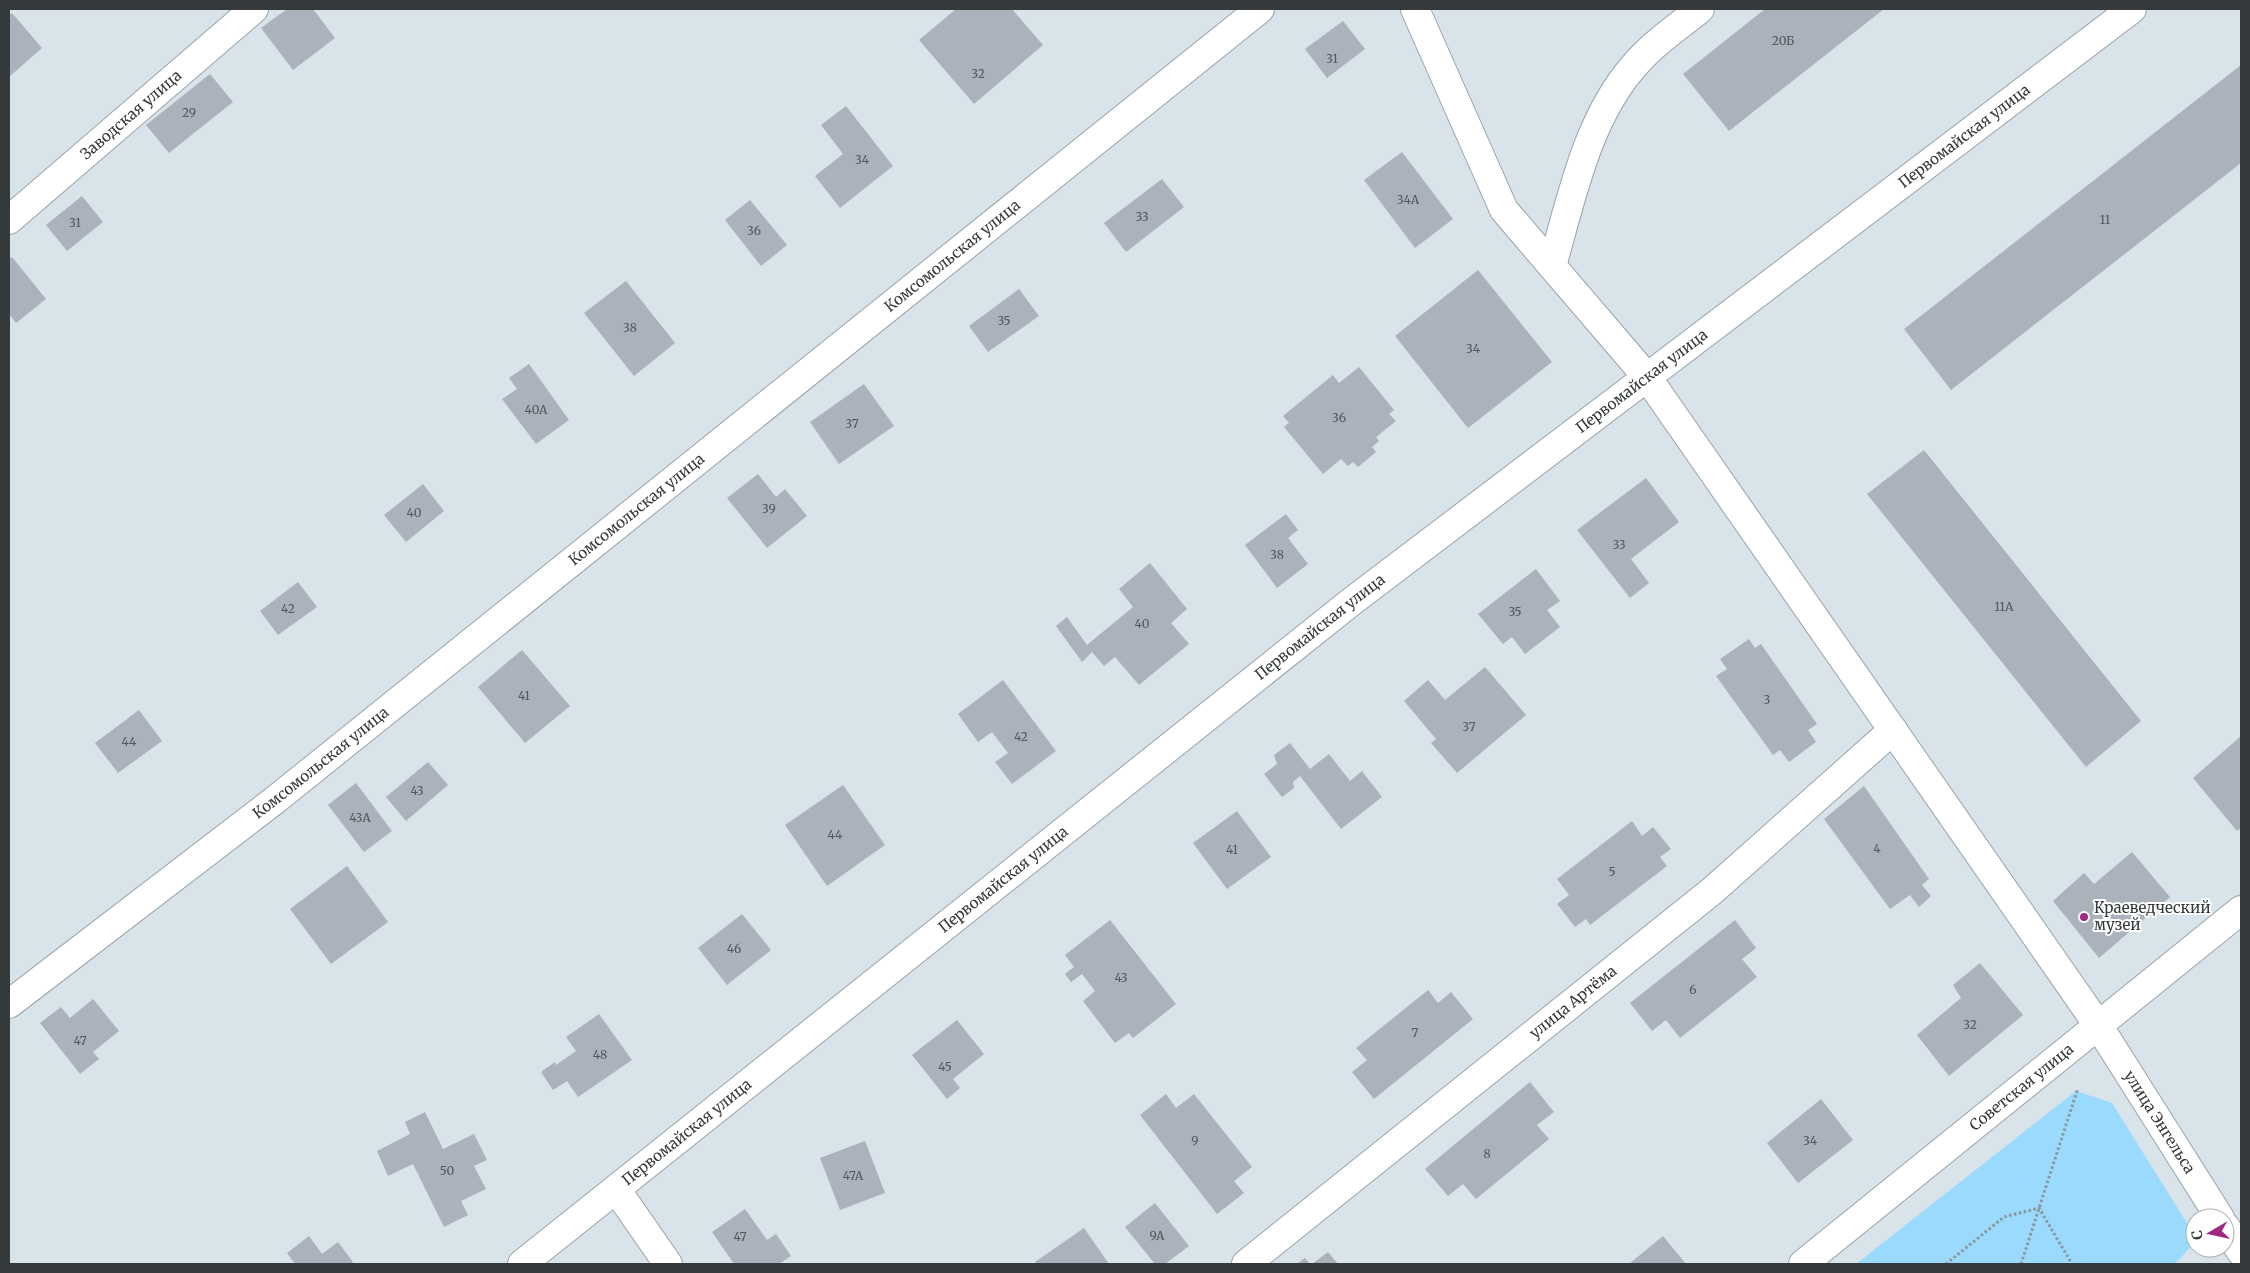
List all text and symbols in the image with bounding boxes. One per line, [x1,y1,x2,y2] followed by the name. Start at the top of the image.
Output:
[1772,33,1794,48] house number: 20Б
[1326,51,1338,66] house number: 31
[76,66,185,163] street label: Заводская улица
[971,66,985,81] house number: 32
[1894,80,2034,192] street label: Первомайская улица
[182,105,196,120] house number: 29
[855,152,870,167] house number: 34
[1397,192,1420,207] house number: 34А
[880,195,1024,316] street label: Комсомольская улица
[1135,209,1149,224] house number: 33
[2100,212,2111,227] house number: 11
[69,215,81,230] house number: 31
[747,223,761,238] house number: 36
[997,313,1011,328] house number: 35
[623,320,637,335] house number: 38
[1572,325,1711,437] street label: Первомайская улица
[1466,341,1481,356] house number: 34
[524,402,548,417] house number: 40А
[1332,410,1346,425] house number: 36
[845,416,859,431] house number: 37
[565,449,708,569] street label: Комсомольская улица
[762,501,776,516] house number: 39
[407,505,422,520] house number: 40
[1612,537,1626,552] house number: 33
[1270,547,1284,562] house number: 38
[1251,570,1389,684] street label: Первомайская улица
[1994,599,2014,614] house number: 11А
[281,601,295,616] house number: 42
[1508,604,1522,619] house number: 35
[1135,616,1150,631] house number: 40
[518,688,531,703] house number: 41
[1764,692,1771,707] house number: 3
[249,703,392,823] street label: Комсомольская улица
[1462,719,1476,734] house number: 37
[1014,729,1028,744] house number: 42
[122,734,137,749] house number: 44
[410,783,424,798] house number: 43
[349,810,371,825] house number: 43А
[934,822,1072,937] street label: Первомайская улица
[828,827,843,842] house number: 44
[1873,841,1881,856] house number: 4
[1226,842,1239,857] house number: 41
[1608,864,1616,879] house number: 5
[2094,898,2211,934] place label: Краеведческий музей
[2078,911,2090,923] marker: Краеведческий музей
[727,941,741,956] house number: 46
[1525,961,1620,1042] street label: улица Артёма
[1114,970,1128,985] house number: 43
[1689,982,1697,997] house number: 6
[1963,1017,1977,1032] house number: 32
[1412,1025,1419,1040] house number: 7
[73,1033,87,1048] house number: 47
[1965,1039,2077,1135] street label: Советская улица
[593,1047,607,1062] house number: 48
[938,1059,952,1074] house number: 45
[2120,1067,2199,1177] street label: улица Энгельса
[618,1075,755,1189] street label: Первомайская улица
[1191,1133,1199,1148] house number: 9
[1803,1133,1818,1148] house number: 34
[1483,1146,1491,1161] house number: 8
[440,1163,455,1178] house number: 50
[843,1168,864,1183] house number: 47А
[2185,1208,2235,1258] north arrow
[1149,1228,1165,1243] house number: 9А
[733,1229,747,1244] house number: 47
[2188,1229,2207,1241] text: С

